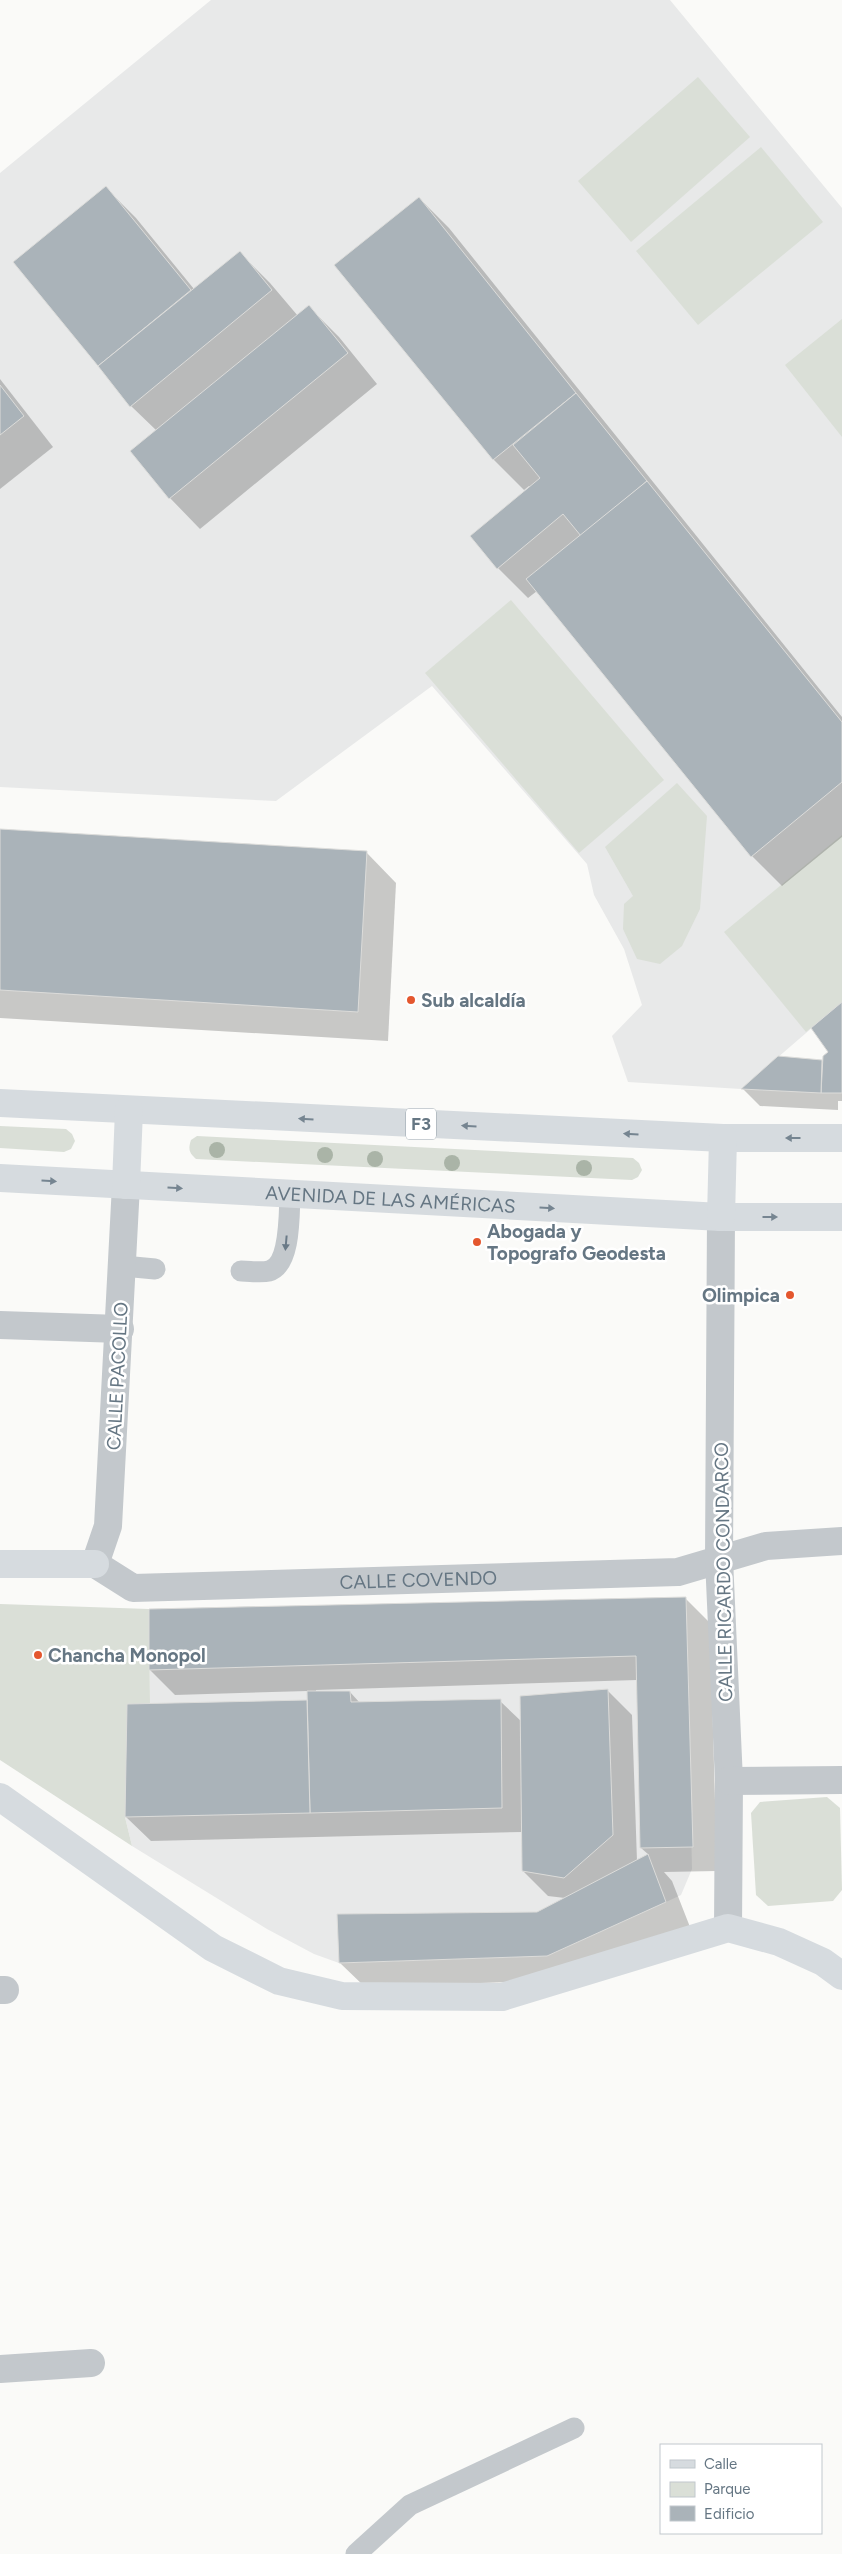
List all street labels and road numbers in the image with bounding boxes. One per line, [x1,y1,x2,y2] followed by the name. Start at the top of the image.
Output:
[406,1108,436,1140] road number: F3
[265,1181,516,1218] street label: AVENIDA DE LAS AMÉRICAS
[102,1301,133,1451] street label: CALLE PACOLLO
[710,1442,737,1702] street label: CALLE RICARDO CONDARCO
[339,1566,497,1594] street label: CALLE COVENDO

